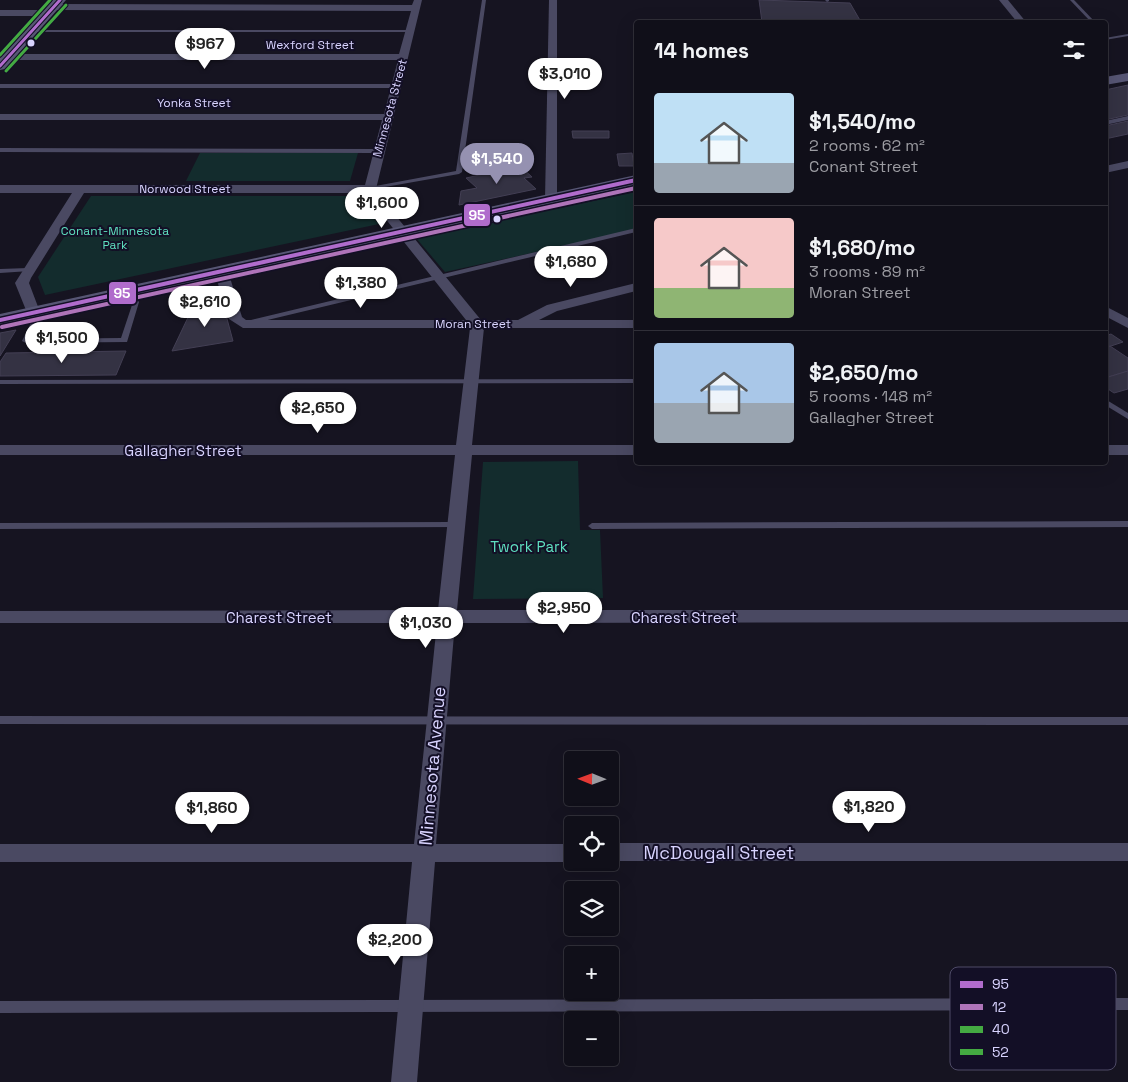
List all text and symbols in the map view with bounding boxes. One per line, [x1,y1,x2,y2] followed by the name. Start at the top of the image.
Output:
[175,28,235,70] pin: $967
[186,33,224,54] text: $967
[1060,36,1088,64] icon: filters
[266,37,354,53] street label: Wexford Street
[654,37,749,64] text: 14 homes
[26,38,36,48] unlabelled marker
[369,57,411,159] street label: Minnesota Street
[524,58,606,100] pin: $3,010
[539,63,591,84] text: $3,010
[157,95,231,111] street label: Yonka Street
[809,108,916,135] text: $1,540/mo
[694,113,754,173] icon: home
[809,135,925,156] text: 2 rooms · 62 m²
[456,142,538,185] pin: $1,540
[471,148,523,169] text: $1,540
[809,156,918,177] text: Conant Street
[139,181,231,197] street label: Norwood Street
[341,186,423,229] pin: $1,600
[356,192,408,213] text: $1,600
[463,203,491,227] line badge: 95
[468,206,486,224] text: 95
[492,214,502,224] unlabelled marker
[61,223,169,253] park label: Conant-Minnesota Park
[809,234,915,261] text: $1,680/mo
[694,238,754,298] icon: home
[530,246,612,288] pin: $1,680
[545,251,597,272] text: $1,680
[809,261,925,282] text: 3 rooms · 89 m²
[320,266,402,309] pin: $1,380
[335,272,387,293] text: $1,380
[108,281,137,305] line badge: 95
[809,282,911,303] text: Moran Street
[113,284,131,302] text: 95
[164,286,246,328] pin: $2,610
[179,291,231,312] text: $2,610
[435,316,511,332] street label: Moran Street
[21,322,103,364] pin: $1,500
[36,327,88,348] text: $1,500
[809,359,918,386] text: $2,650/mo
[694,363,754,423] icon: home
[809,386,932,407] text: 5 rooms · 148 m²
[277,392,359,434] pin: $2,650
[291,397,345,418] text: $2,650
[809,407,934,428] text: Gallagher Street
[124,441,242,460] street label: Gallagher Street
[490,537,568,556] park label: Twork Park
[523,592,605,634] pin: $2,950
[537,597,591,618] text: $2,950
[385,606,467,649] pin: $1,030
[226,608,332,627] street label: Charest Street
[631,608,737,627] street label: Charest Street
[400,612,452,633] text: $1,030
[414,686,450,846] street label: Minnesota Avenue
[564,751,619,806] north arrow
[564,751,619,1066] map controls
[828,790,910,833] pin: $1,820
[171,792,253,834] pin: $1,860
[843,796,895,817] text: $1,820
[186,797,238,818] text: $1,860
[564,816,619,871] button: locate
[644,841,794,864] street label: McDougall Street
[564,881,619,936] button: layers
[354,924,436,966] pin: $2,200
[368,929,422,950] text: $2,200
[564,946,619,1001] button: +
[950,967,1116,1070] legend
[992,975,1009,993] text: 95
[992,998,1006,1016] text: 12
[564,1011,619,1066] button: −
[992,1020,1010,1038] text: 40
[992,1043,1009,1061] text: 52

